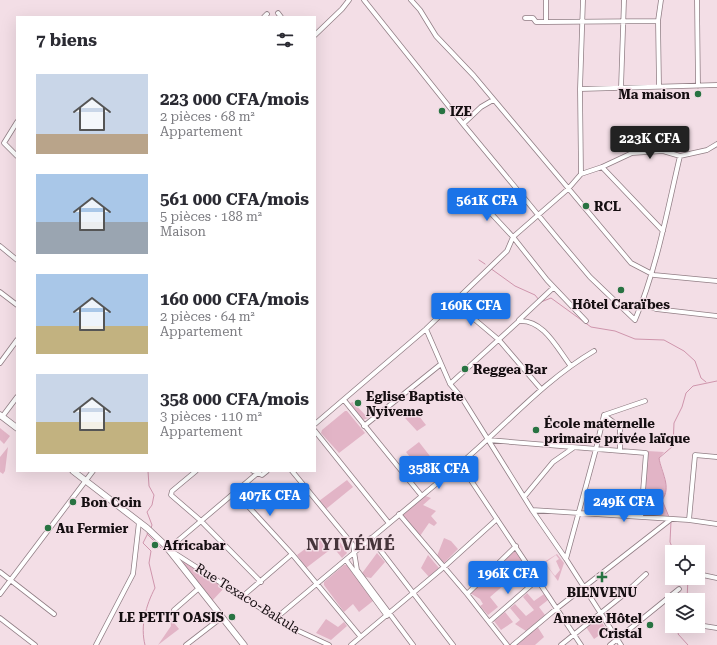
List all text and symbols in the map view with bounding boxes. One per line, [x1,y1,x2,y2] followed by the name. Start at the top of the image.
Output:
[274,29,296,51] icon: filters
[36,30,97,50] text: 7 biens
[618,87,690,102] place label: Ma maison
[160,89,309,109] text: 223 000 CFA/mois
[693,89,703,99] marker: Ma maison
[68,90,116,138] icon: home
[450,104,472,119] place label: IZE
[437,106,447,116] marker: IZE
[160,109,255,124] text: 2 pièces · 68 m²
[160,124,243,139] text: Appartement
[609,126,691,160] pin: 223K CFA
[619,131,681,146] text: 223K CFA
[446,188,528,222] pin: 561K CFA
[160,189,309,209] text: 561 000 CFA/mois
[68,190,116,238] icon: home
[456,193,518,208] text: 561K CFA
[594,199,621,214] place label: RCL
[581,201,591,211] marker: RCL
[160,209,262,224] text: 5 pièces · 188 m²
[160,224,206,239] text: Maison
[616,285,626,295] marker: Hôtel Caraïbes
[160,289,309,309] text: 160 000 CFA/mois
[68,290,116,338] icon: home
[430,293,512,327] pin: 160K CFA
[572,297,670,312] place label: Hôtel Caraïbes
[440,298,502,313] text: 160K CFA
[160,309,255,324] text: 2 pièces · 64 m²
[160,324,243,339] text: Appartement
[473,362,547,377] place label: Reggea Bar
[460,364,470,374] marker: Reggea Bar
[160,389,309,409] text: 358 000 CFA/mois
[366,389,464,419] place label: Eglise Baptiste Nyiveme
[68,390,116,438] icon: home
[353,398,363,408] marker: Eglise Baptiste Nyiveme
[160,409,262,424] text: 3 pièces · 110 m²
[544,415,691,446] place label: École maternelle primaire privée laïque
[160,424,243,439] text: Appartement
[531,425,541,435] marker: École maternelle primaire privée laïque
[398,456,480,490] pin: 358K CFA
[408,461,470,476] text: 358K CFA
[229,483,311,517] pin: 407K CFA
[239,488,301,503] text: 407K CFA
[583,489,665,523] pin: 249K CFA
[593,494,655,509] text: 249K CFA
[81,495,142,510] place label: Bon Coin
[68,497,78,507] marker: Bon Coin
[56,521,128,536] place label: Au Fermier
[43,523,53,533] marker: Au Fermier
[306,534,396,554] district label: NYIVÉMÉ
[163,538,226,553] place label: Africabar
[150,540,160,550] marker: Africabar
[665,545,705,633] map controls
[665,545,705,585] button: locate
[193,560,303,637] street label: Rue Texaco-Bakula
[467,561,549,595] pin: 196K CFA
[477,566,539,581] text: 196K CFA
[596,571,608,583] marker: BIENVENU
[567,585,637,600] place label: BIENVENU
[665,593,705,633] button: layers
[118,610,224,625] place label: LE PETIT OASIS
[553,611,643,641] place label: Annexe Hôtel Cristal
[227,612,237,622] marker: LE PETIT OASIS
[645,620,655,630] marker: Annexe Hôtel Cristal

